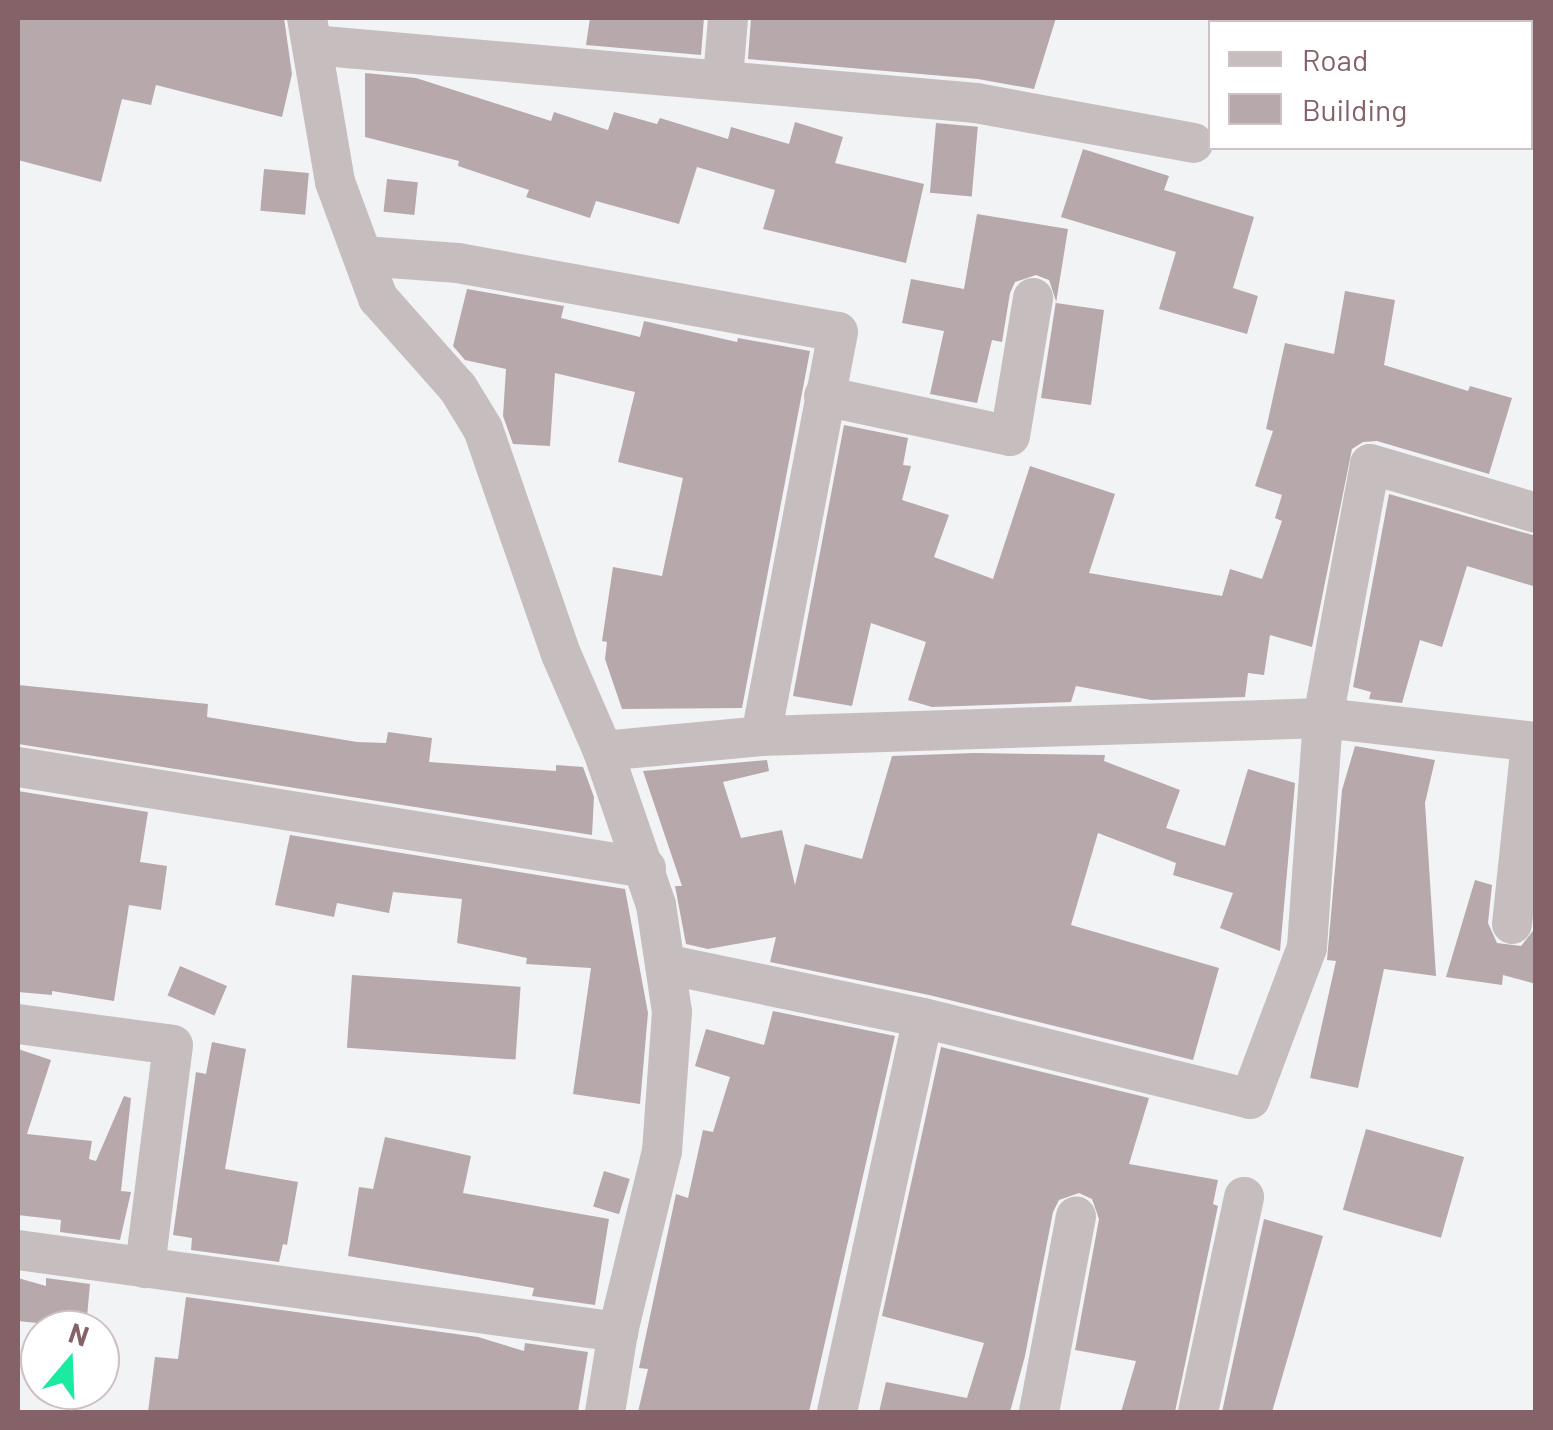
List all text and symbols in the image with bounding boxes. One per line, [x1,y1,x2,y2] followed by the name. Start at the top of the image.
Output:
[1208,20,1533,150] legend
[1302,41,1368,77] text: Road
[1302,91,1407,127] text: Building
[20,1310,120,1410] north arrow
[65,1314,93,1353] text: N

